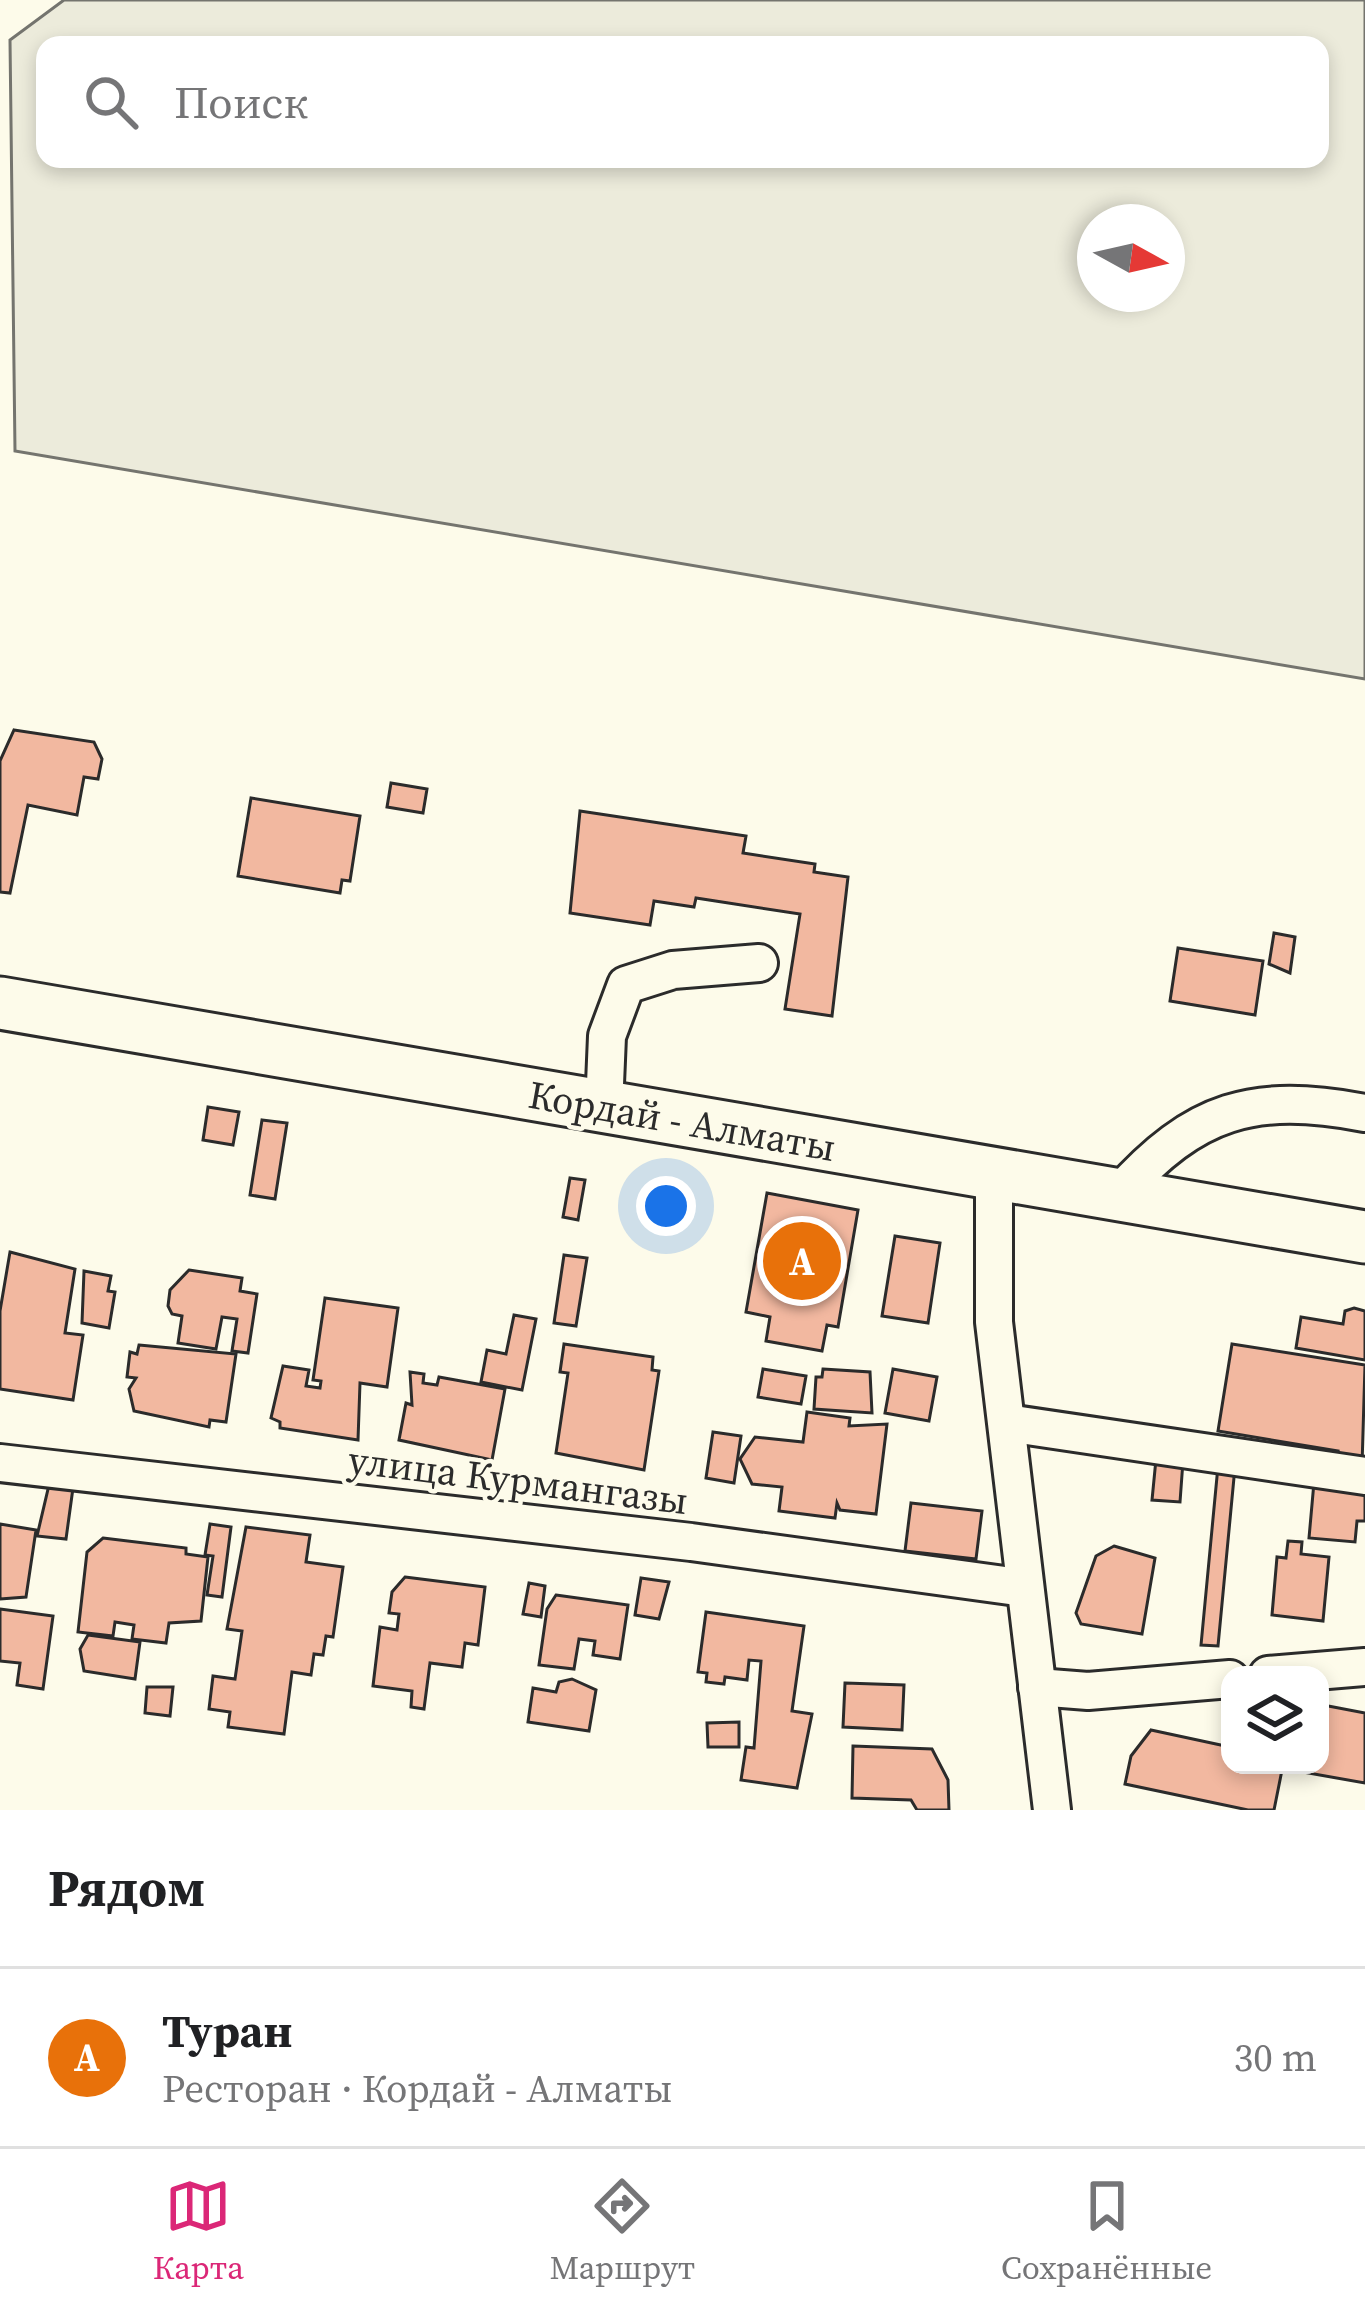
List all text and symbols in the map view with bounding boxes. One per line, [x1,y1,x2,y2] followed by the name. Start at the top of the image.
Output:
[36,36,1329,168] search box
[78,69,144,135] icon: search
[174,71,308,133] text: Поиск
[1077,204,1185,312] north arrow
[524,1068,840,1174] street label: Кордай - Алматы
[636,1176,696,1236] your location
[763,1216,841,1306] pin: A
[345,1433,691,1527] street label: улица Курмангазы
[1221,1666,1329,1774] map controls
[1221,1666,1329,1774] button: layers
[48,1853,205,1923] text: Рядом
[162,2000,292,2062] text: Туран
[74,2031,100,2084] text: A
[1234,2031,1317,2084] text: 30 m
[162,2062,672,2115] text: Ресторан · Кордай - Алматы
[153,2173,244,2290] tab: Карта
[550,2173,695,2290] tab: Маршрут
[1001,2173,1212,2290] tab: Сохранённые

